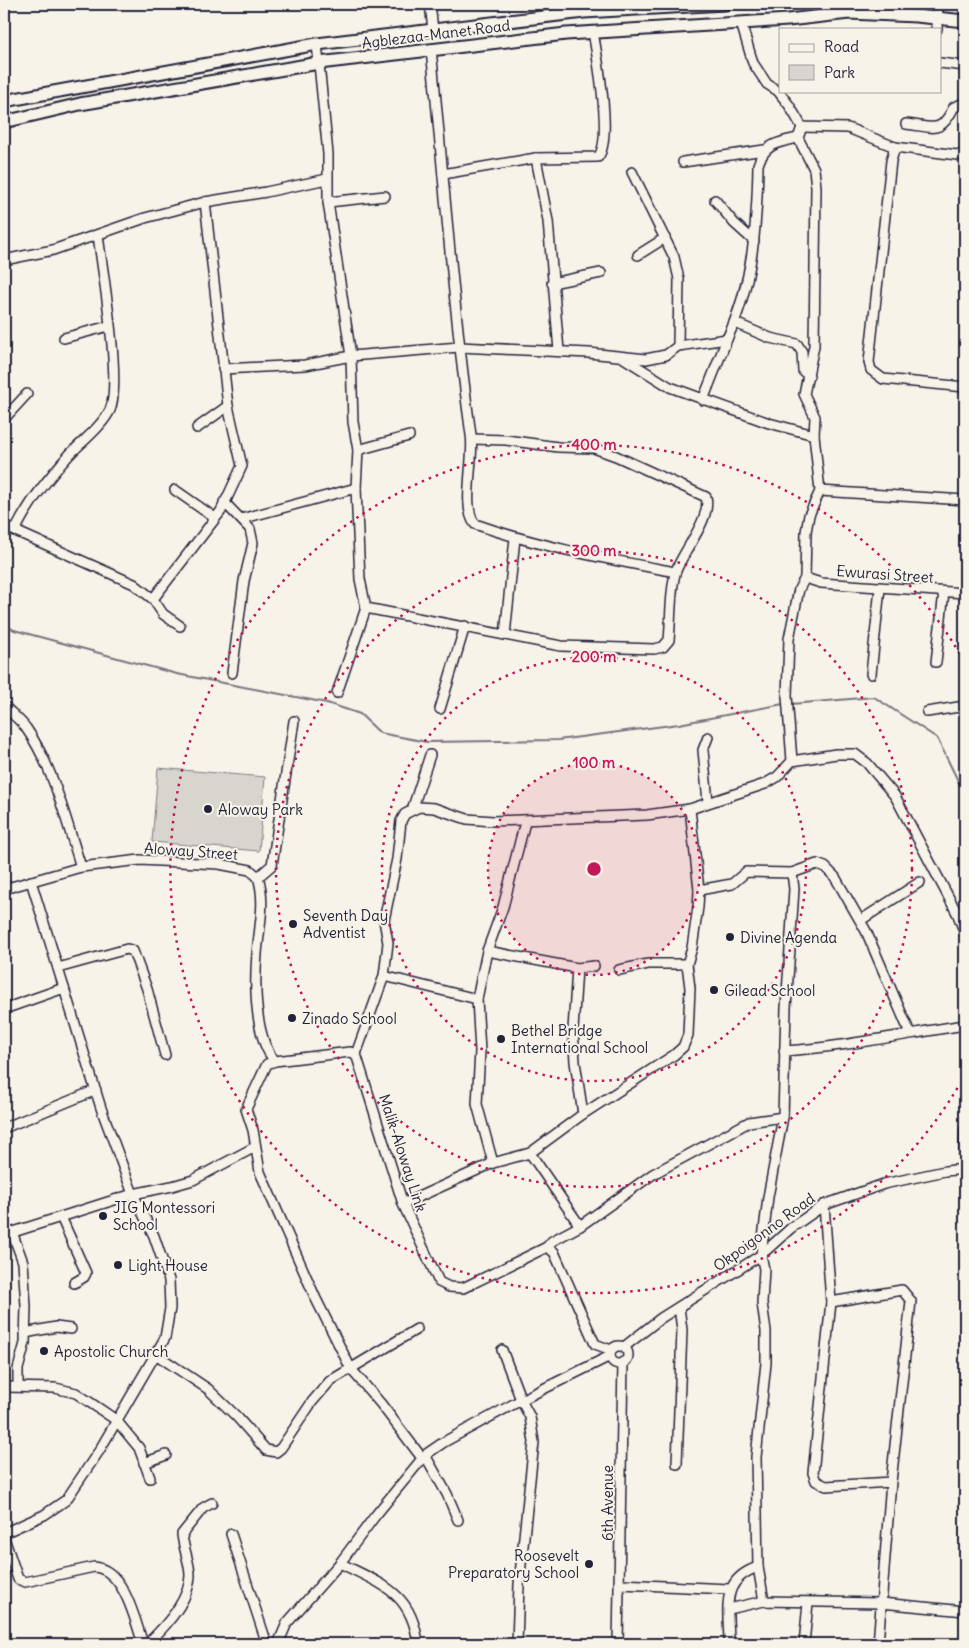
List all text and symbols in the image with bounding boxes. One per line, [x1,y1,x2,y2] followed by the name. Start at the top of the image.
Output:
[361,15,511,53] street label: Agblezaa-Manet Road
[779,28,942,92] legend
[824,37,859,56] text: Road
[824,63,855,82] text: Park
[571,435,617,454] text: 400 m
[572,541,617,560] text: 300 m
[836,561,934,587] street label: Ewurasi Street
[572,647,616,666] text: 200 m
[573,753,615,772] text: 100 m
[218,800,303,819] place label: Aloway Park
[202,803,214,815] marker: Aloway Park
[144,838,238,864] street label: Aloway Street
[585,860,603,878] centre of rings
[303,906,388,942] place label: Seventh Day Adventist
[287,918,299,930] marker: Seventh Day Adventist
[740,928,838,947] place label: Divine Agenda
[724,931,736,943] marker: Divine Agenda
[724,981,815,1000] place label: Gilead School
[708,984,720,996] marker: Gilead School
[302,1009,397,1028] place label: Zinado School
[286,1012,298,1024] marker: Zinado School
[511,1021,648,1057] place label: Bethel Bridge International School
[495,1033,507,1045] marker: Bethel Bridge International School
[375,1092,431,1215] street label: Malik-Aloway Link
[709,1189,819,1275] street label: Okpoigonno Road
[113,1198,215,1234] place label: JIG Montessori School
[97,1210,109,1222] marker: JIG Montessori School
[128,1256,208,1275] place label: Light House
[112,1259,124,1271] marker: Light House
[54,1342,169,1361] place label: Apostolic Church
[38,1345,50,1357] marker: Apostolic Church
[598,1465,617,1541] street label: 6th Avenue
[448,1546,579,1582] place label: Roosevelt Preparatory School
[583,1558,595,1570] marker: Roosevelt Preparatory School

